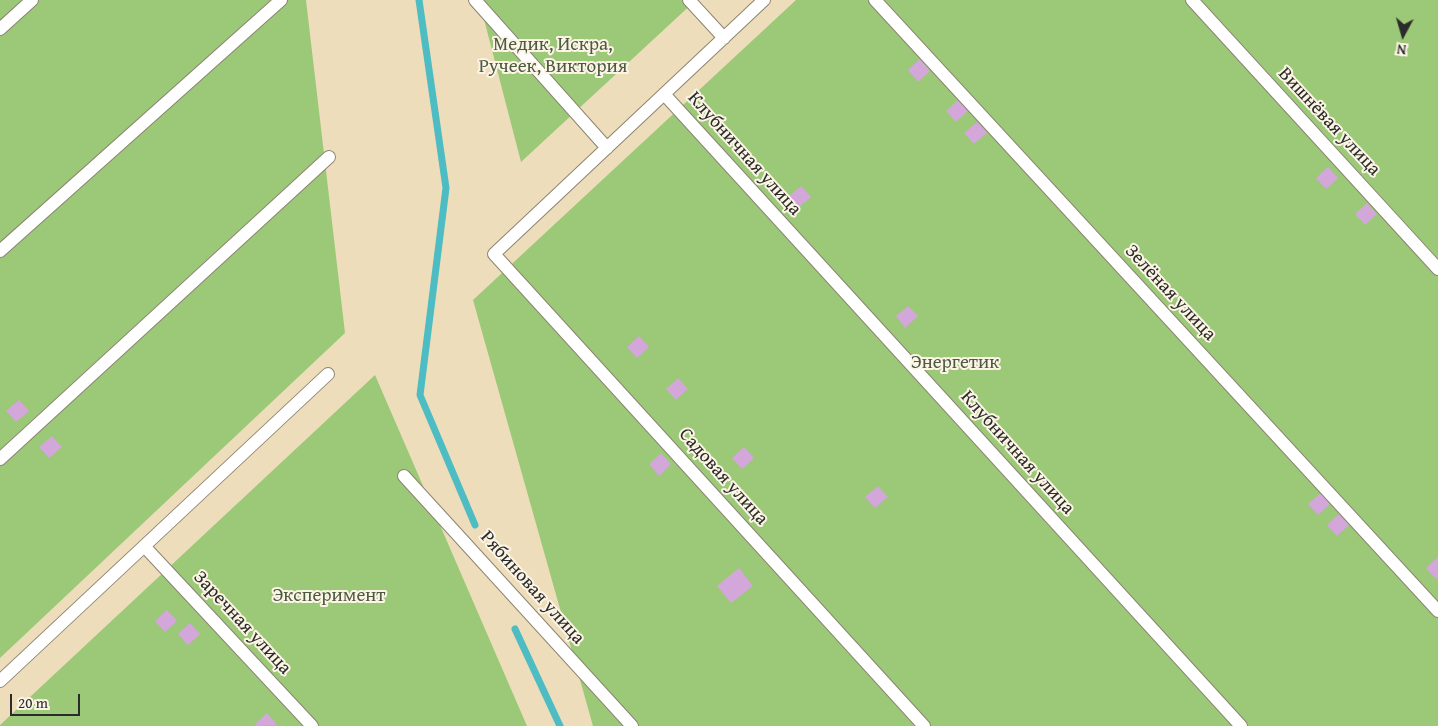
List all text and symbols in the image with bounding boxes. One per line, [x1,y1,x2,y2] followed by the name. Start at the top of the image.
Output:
[1378,10,1428,60] north arrow
[479,34,627,78] park label: Медик, Искра, Ручеек, Виктория
[1396,39,1407,60] text: N
[1273,63,1385,181] street label: Вишнёвая улица
[682,87,806,221] street label: Клубничная улица
[1120,240,1220,346] street label: Зелёная улица
[911,352,999,374] park label: Энергетик
[955,386,1079,520] street label: Клубничная улица
[673,424,773,530] street label: Садовая улица
[475,526,589,650] street label: Рябиновая улица
[188,566,296,680] street label: Заречная улица
[272,585,386,607] park label: Эксперимент
[12,684,82,716] scale bar
[18,692,48,713] text: 20 m

